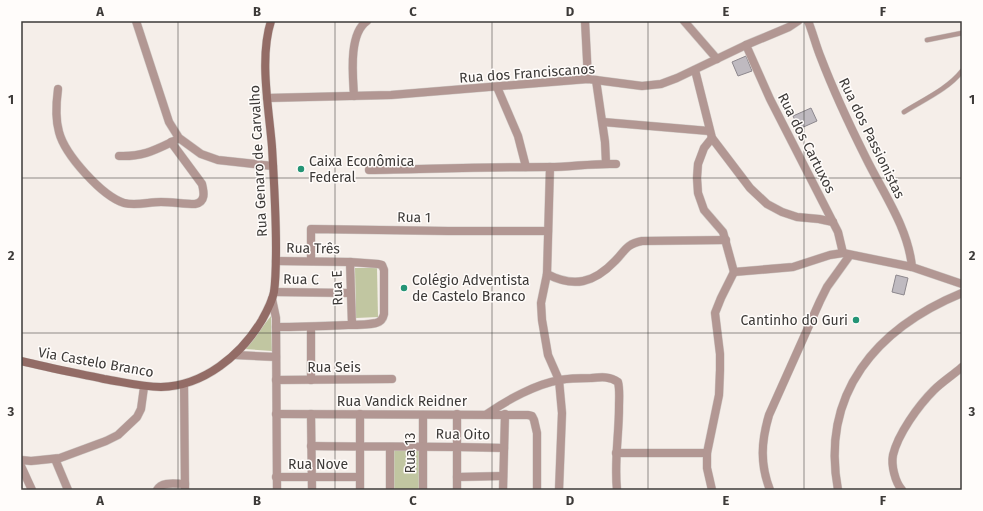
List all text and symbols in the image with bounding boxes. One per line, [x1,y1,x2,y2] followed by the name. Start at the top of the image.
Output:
[95,4,104,19] text: A
[253,4,261,19] text: B
[409,4,417,19] text: C
[566,4,575,19] text: D
[723,4,730,19] text: E
[880,4,887,19] text: F
[459,60,596,87] street label: Rua dos Franciscanos
[835,75,908,202] street label: Rua dos Passionistas
[246,85,271,237] street label: Rua Genaro de Carvalho
[774,90,839,197] street label: Rua dos Cartuxos
[8,92,14,107] text: 1
[969,92,975,107] text: 1
[309,153,414,186] place label: Caixa Econômica Federal
[296,164,306,174] marker: Caixa Econômica Federal
[397,209,431,226] street label: Rua 1
[286,240,341,257] street label: Rua Três
[8,248,15,263] text: 2
[969,248,976,263] text: 2
[328,270,347,306] street label: Rua E
[283,271,319,288] street label: Rua C
[412,272,530,305] place label: Colégio Adventista de Castelo Branco
[399,283,409,293] marker: Colégio Adventista de Castelo Branco
[741,312,848,329] place label: Cantinho do Guri
[851,315,861,325] marker: Cantinho do Guri
[37,344,155,381] street label: Via Castelo Branco
[307,359,361,376] street label: Rua Seis
[337,393,468,410] street label: Rua Vandick Reidner
[7,404,15,419] text: 3
[968,404,976,419] text: 3
[436,426,490,443] street label: Rua Oito
[402,432,419,474] street label: Rua 13
[288,456,348,473] street label: Rua Nove
[95,493,104,508] text: A
[253,493,261,508] text: B
[409,493,417,508] text: C
[566,493,575,508] text: D
[723,493,730,508] text: E
[880,493,887,508] text: F

